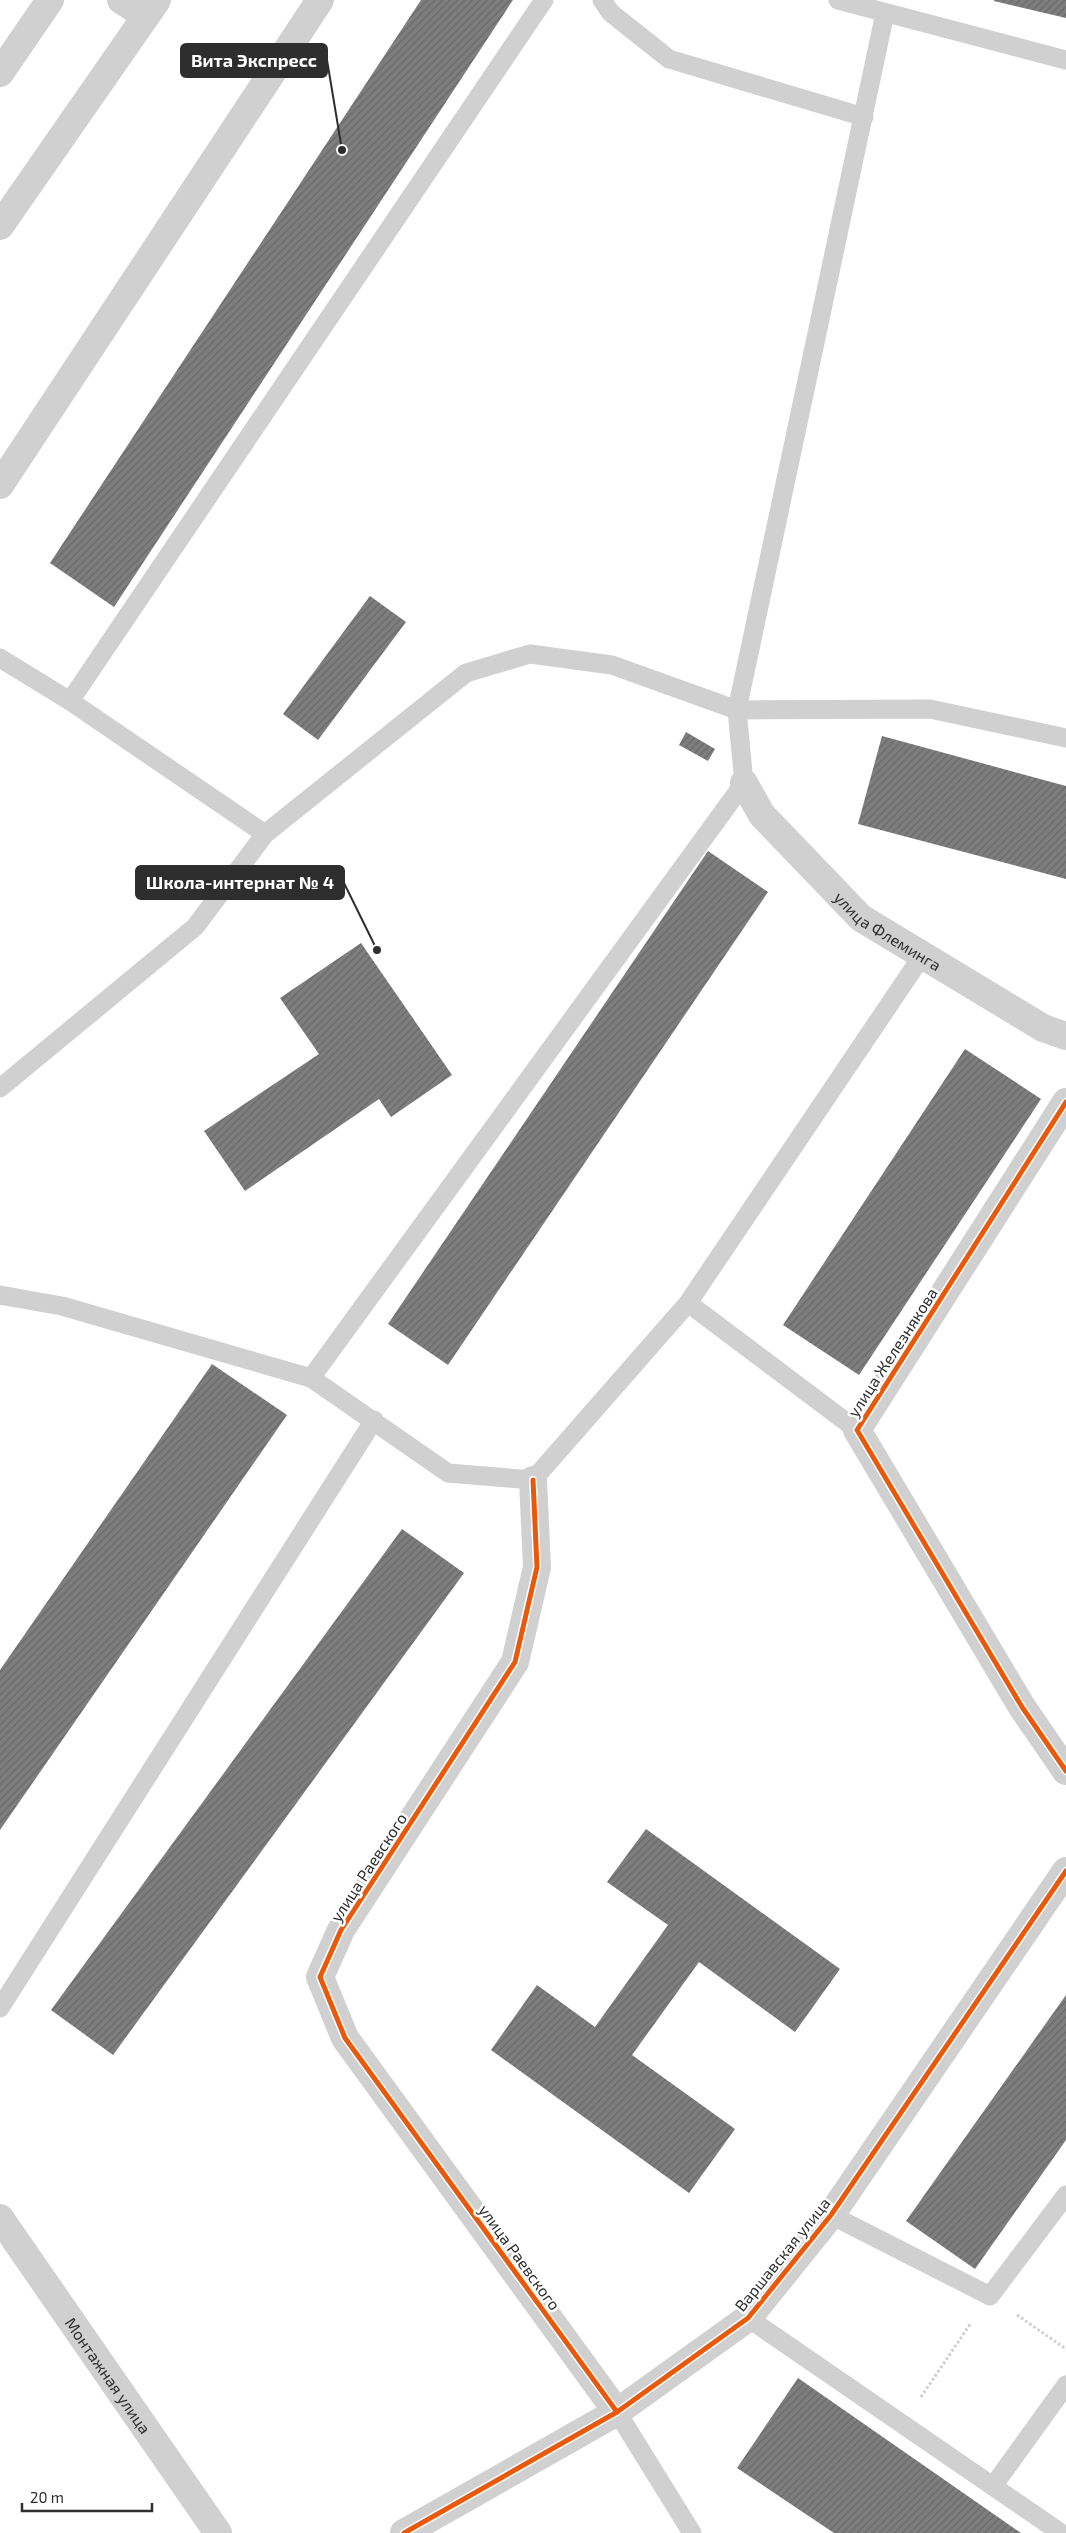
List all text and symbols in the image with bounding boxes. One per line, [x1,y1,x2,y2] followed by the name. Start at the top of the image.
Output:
[181,44,327,77] callout: Вита Экспресс
[191,49,317,71] text: Вита Экспресс
[136,866,344,899] callout: Школа-интернат № 4
[146,871,334,893] text: Школа-интернат № 4
[830,887,945,974] street label: улица Флеминга
[843,1284,942,1421] street label: улица Железнякова
[326,1809,411,1926] street label: улица Раевского
[730,2193,834,2315] street label: Варшавская улица
[474,2200,565,2314] street label: улица Раевского
[62,2313,155,2437] street label: Монтажная улица
[22,2480,152,2512] scale bar
[30,2488,64,2506] text: 20 m

